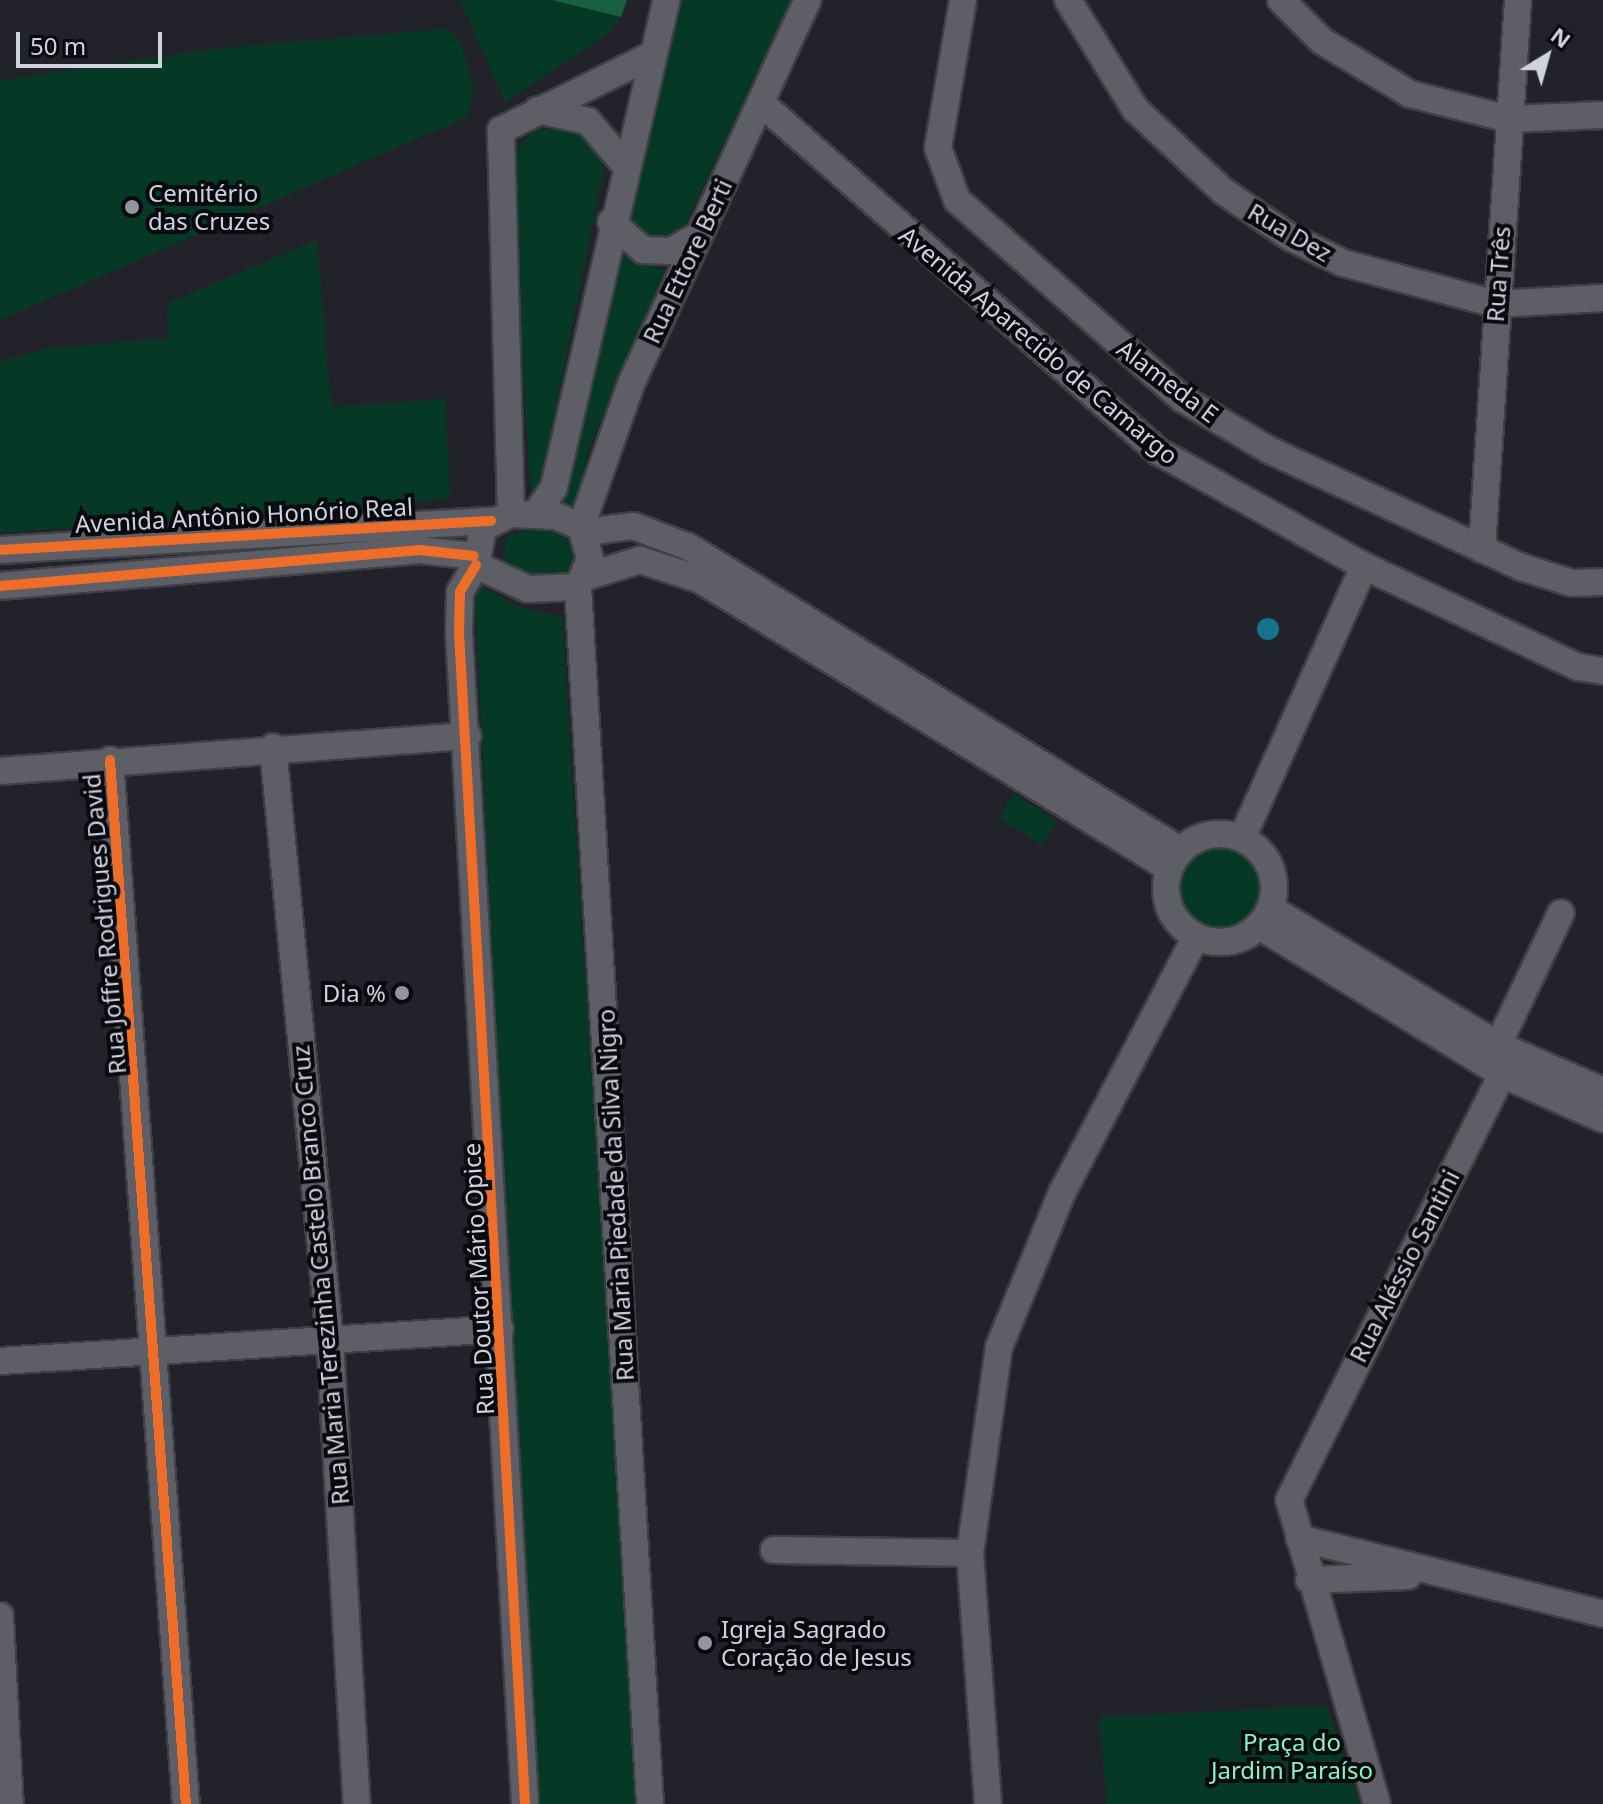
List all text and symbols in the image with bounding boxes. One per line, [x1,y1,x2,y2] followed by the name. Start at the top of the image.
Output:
[20,16,166,66] scale bar
[1507,16,1587,96] north arrow
[1545,19,1578,54] text: N
[30,29,86,62] text: 50 m
[636,174,738,348] street label: Rua Ettore Berti
[148,179,270,235] place label: Cemitério das Cruzes
[1243,197,1337,267] street label: Rua Dez
[123,198,141,216] marker: Cemitério das Cruzes
[894,220,1184,470] street label: Avenida Aparecido de Camargo
[1480,225,1516,323] street label: Rua Três
[1112,334,1224,428] street label: Alameda E
[74,492,414,538] street label: Avenida Antônio Honório Real
[77,773,131,1075] street label: Rua Joffre Rodrigues David
[323,979,386,1007] place label: Dia %
[393,984,411,1002] marker: Dia %
[591,1008,639,1382] street label: Rua Maria Piedade da Silva Nigro
[286,1044,354,1506] street label: Rua Maria Terezinha Castelo Branco Cruz
[456,1142,500,1416] street label: Rua Doutor Mário Opice
[1343,1165,1465,1367] street label: Rua Aléssio Santini
[721,1615,912,1671] place label: Igreja Sagrado Coração de Jesus
[696,1634,714,1652] marker: Igreja Sagrado Coração de Jesus
[1211,1728,1373,1784] park label: Praça do Jardim Paraíso

